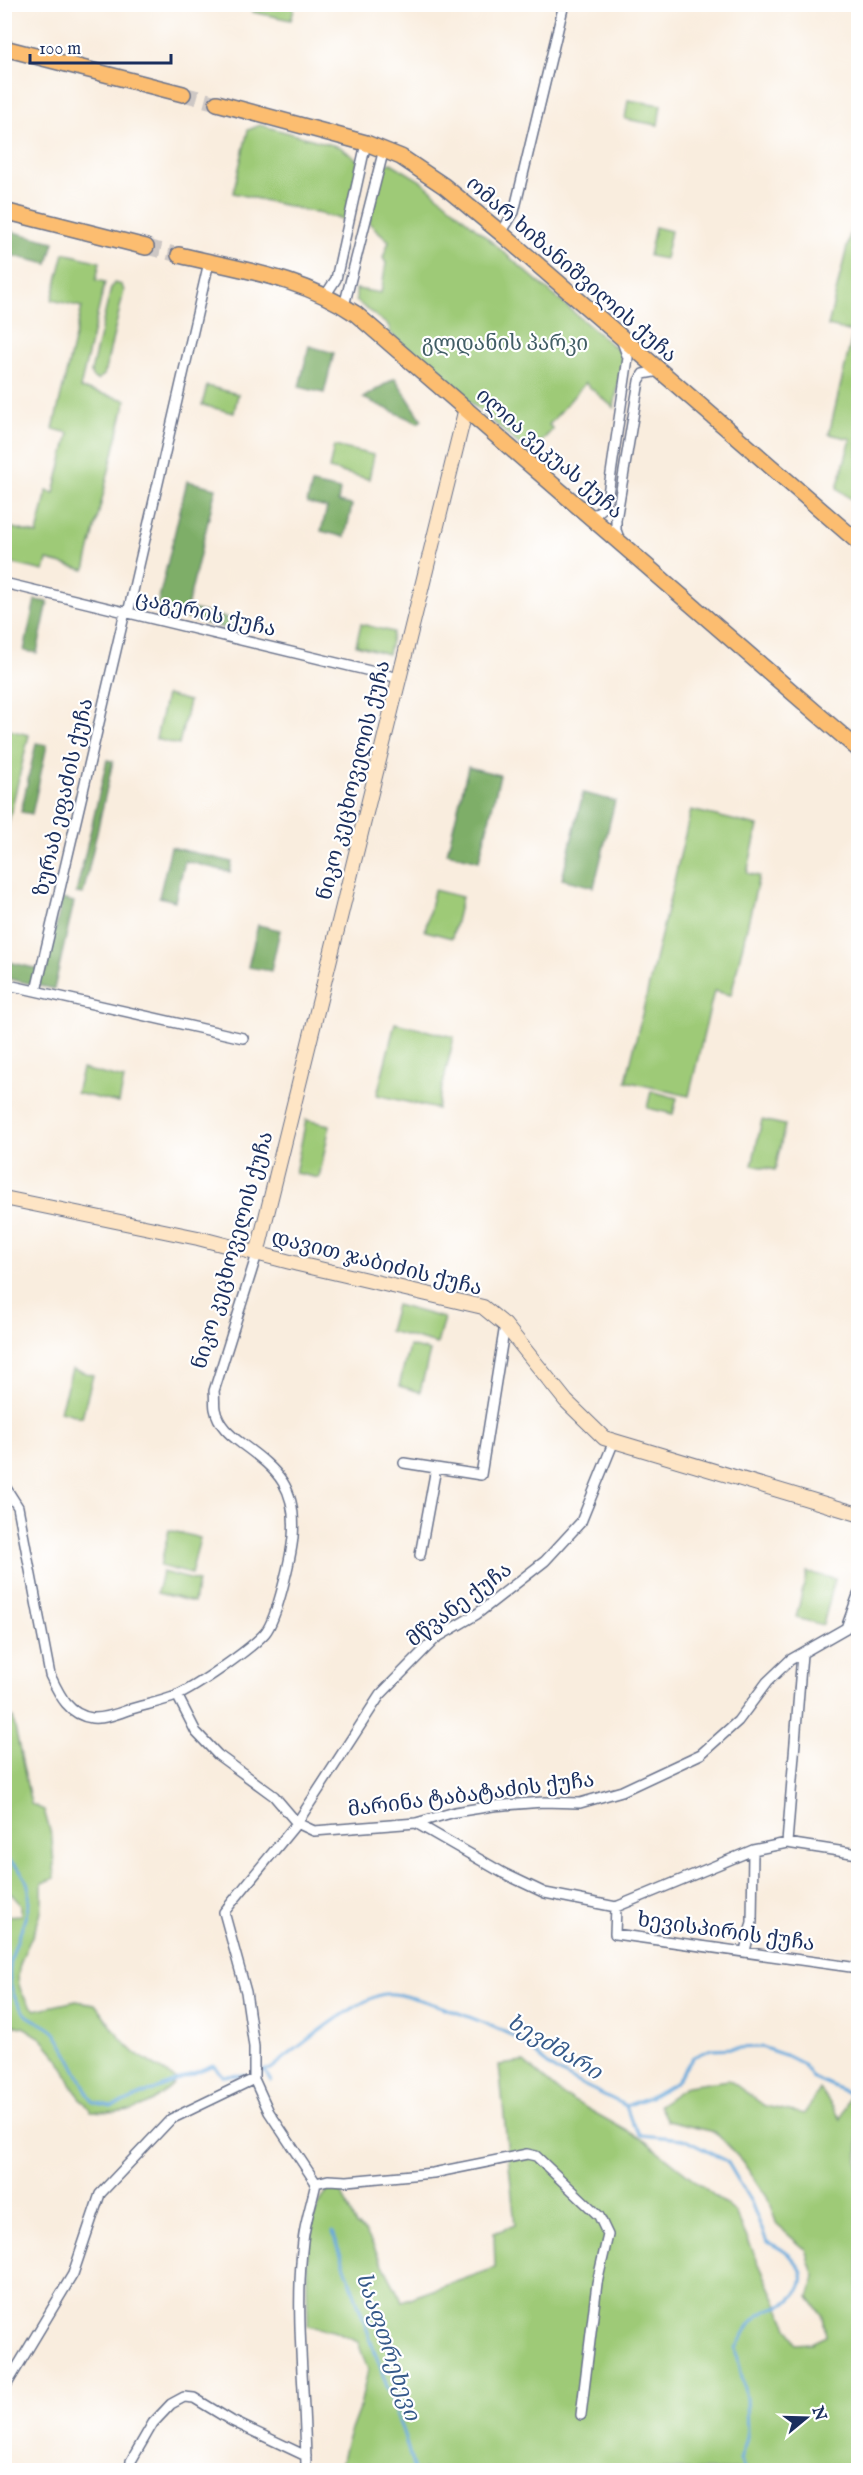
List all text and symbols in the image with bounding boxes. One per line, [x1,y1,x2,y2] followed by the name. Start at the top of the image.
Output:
[30,27,171,65] scale bar
[39,38,81,61] text: 100 m
[460,171,682,369] street label: ომარ ხიზანიშვილის ქუჩა
[422,331,588,358] park label: გლდანის პარკი
[470,383,628,526] street label: ილია ვეკუას ქუჩა
[133,585,279,644] street label: ცაგერის ქუჩა
[312,658,397,903] street label: ნიკო კეცხოველის ქუჩა
[29,696,100,899] street label: ზურაბ ეფაძის ქუჩა
[187,1128,280,1373] street label: ნიკო კეცხოველის ქუჩა
[269,1224,485,1303] street label: დავით ჯაბიძის ქუჩა
[402,1557,518,1654] street label: მწვანე ქუჩა
[346,1767,596,1824] street label: მარინა ტაბატაძის ქუჩა
[635,1907,816,1958] street label: ხევისპირის ქუჩა
[501,2008,608,2088] water label: ხევძმარი
[349,2269,426,2426] water label: სააფთრეხევი
[776,2388,836,2448] north arrow
[806,2403,830,2424] text: N

